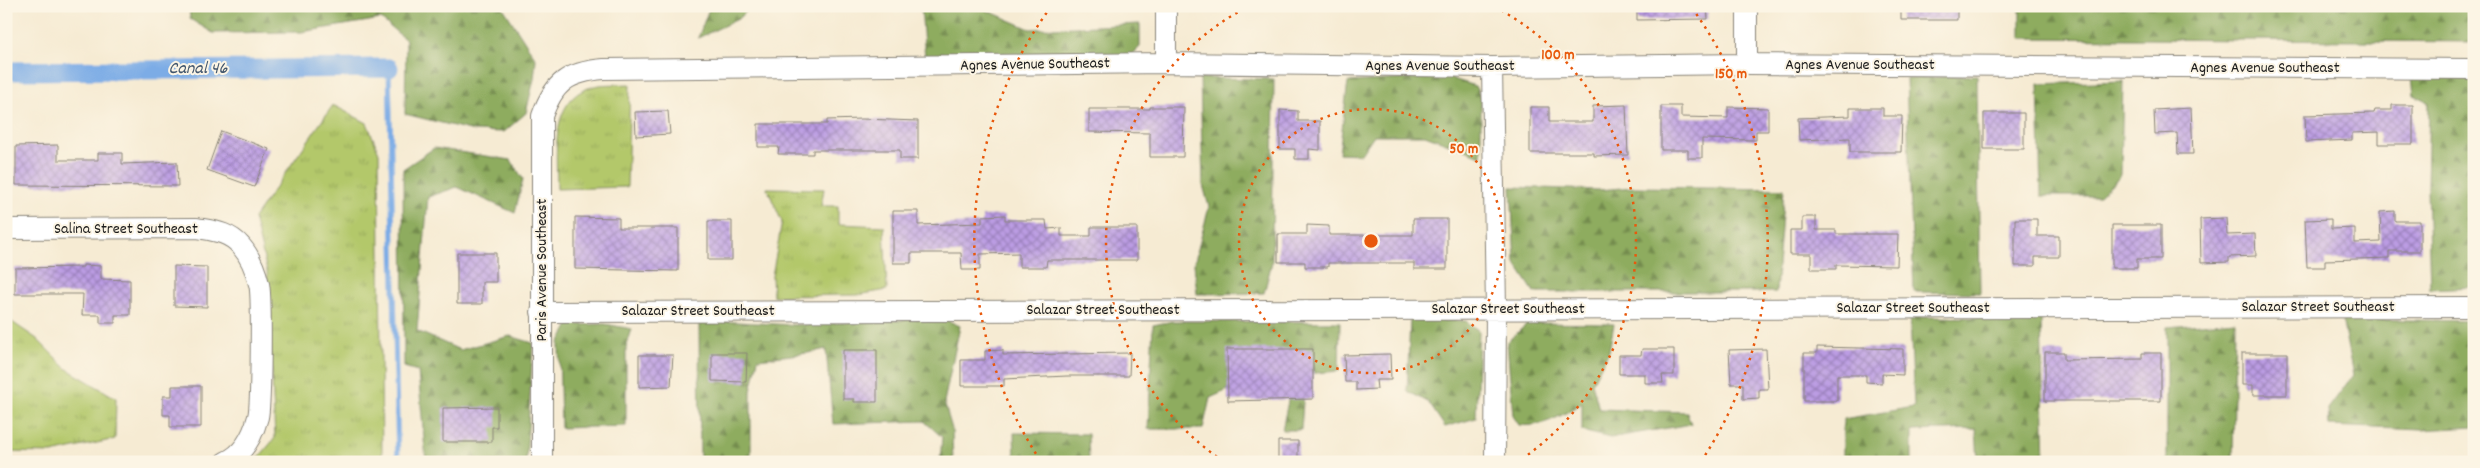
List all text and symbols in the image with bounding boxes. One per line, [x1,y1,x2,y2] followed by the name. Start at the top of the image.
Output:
[1541,45,1575,67] text: 100 m
[960,52,1110,78] street label: Agnes Avenue Southeast
[1785,54,1935,77] street label: Agnes Avenue Southeast
[1365,55,1515,78] street label: Agnes Avenue Southeast
[169,57,229,82] water label: Canal 46
[2190,57,2340,80] street label: Agnes Avenue Southeast
[1715,64,1747,86] text: 150 m
[1450,139,1478,161] text: 50 m
[531,198,554,341] street label: Paris Avenue Southeast
[54,218,198,241] street label: Salina Street Southeast
[1362,232,1380,250] centre of rings
[2241,296,2395,319] street label: Salazar Street Southeast
[1836,297,1990,320] street label: Salazar Street Southeast
[1431,298,1585,321] street label: Salazar Street Southeast
[1026,299,1180,322] street label: Salazar Street Southeast
[621,300,775,323] street label: Salazar Street Southeast

